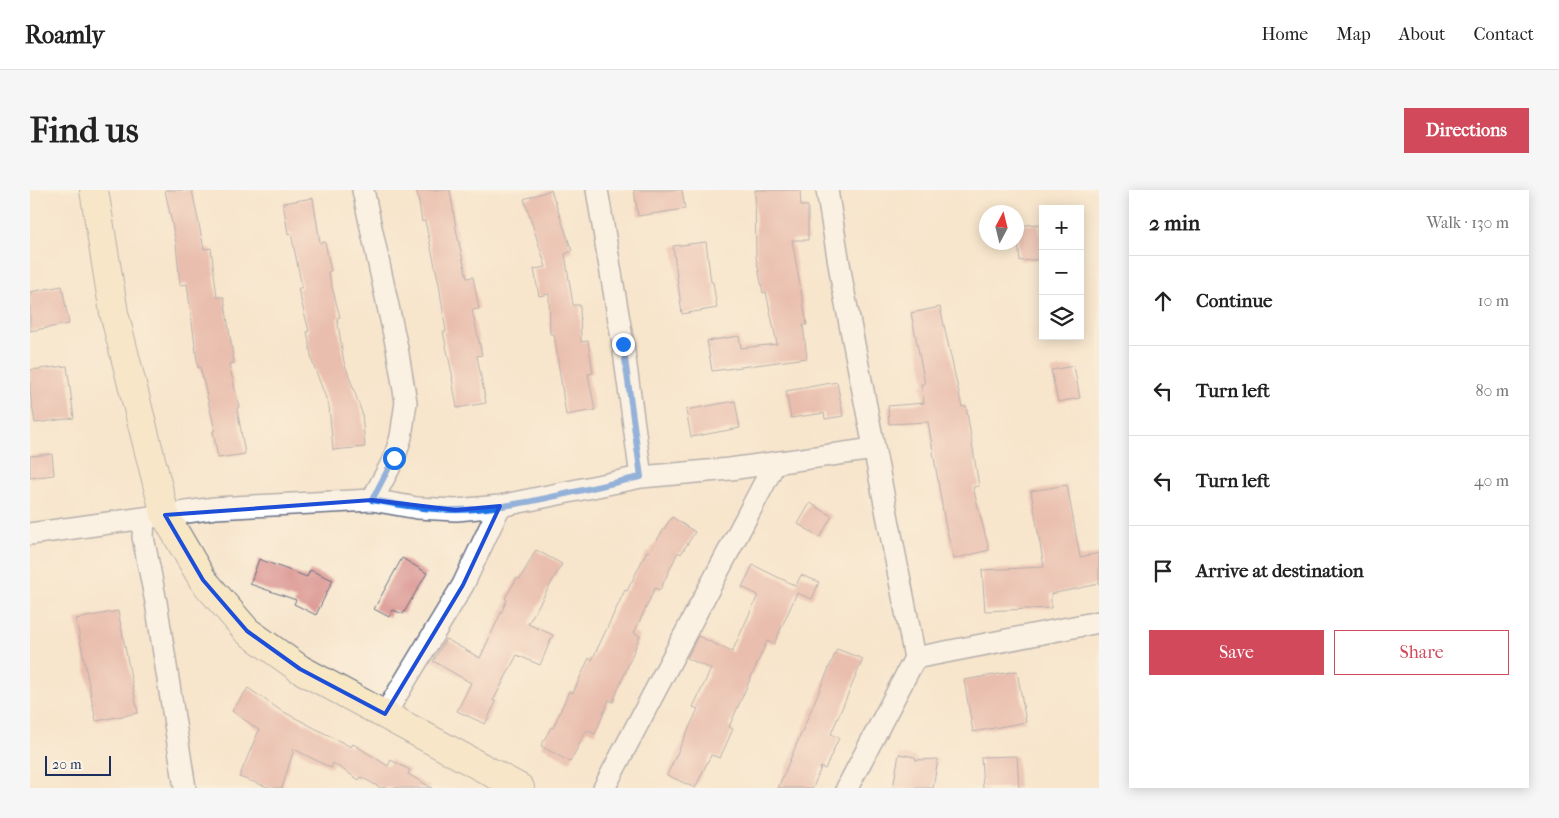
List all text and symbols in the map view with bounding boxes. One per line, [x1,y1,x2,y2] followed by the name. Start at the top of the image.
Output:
[25,21,104,49] text: Roamly
[1261,24,1308,45] text: Home
[1336,24,1371,45] text: Map
[1399,24,1445,45] text: About
[1473,24,1534,45] text: Contact
[1404,108,1529,153] button: Directions
[30,110,139,151] text: Find us
[979,205,1024,250] north arrow
[1039,205,1084,340] map controls
[1039,205,1084,250] button: +
[1149,211,1200,235] text: 2 min
[1426,213,1509,232] text: Walk · 130 m
[1039,250,1084,295] button: −
[1149,287,1177,315] icon: ahead
[1196,290,1272,312] text: Continue
[1478,291,1509,310] text: 10 m
[1039,295,1084,340] button: layers
[612,333,635,356] route end
[1149,377,1177,405] icon: left
[1196,380,1270,402] text: Turn left
[1475,381,1509,400] text: 80 m
[383,447,406,470] route start
[1149,467,1177,495] icon: left
[1196,470,1270,492] text: Turn left
[1474,471,1509,490] text: 40 m
[1149,557,1177,585] icon: arrive
[1196,560,1364,582] text: Arrive at destination
[1149,630,1324,675] button: Save
[1334,630,1509,675] button: Share
[45,753,111,776] scale bar
[52,756,82,773] text: 20 m

